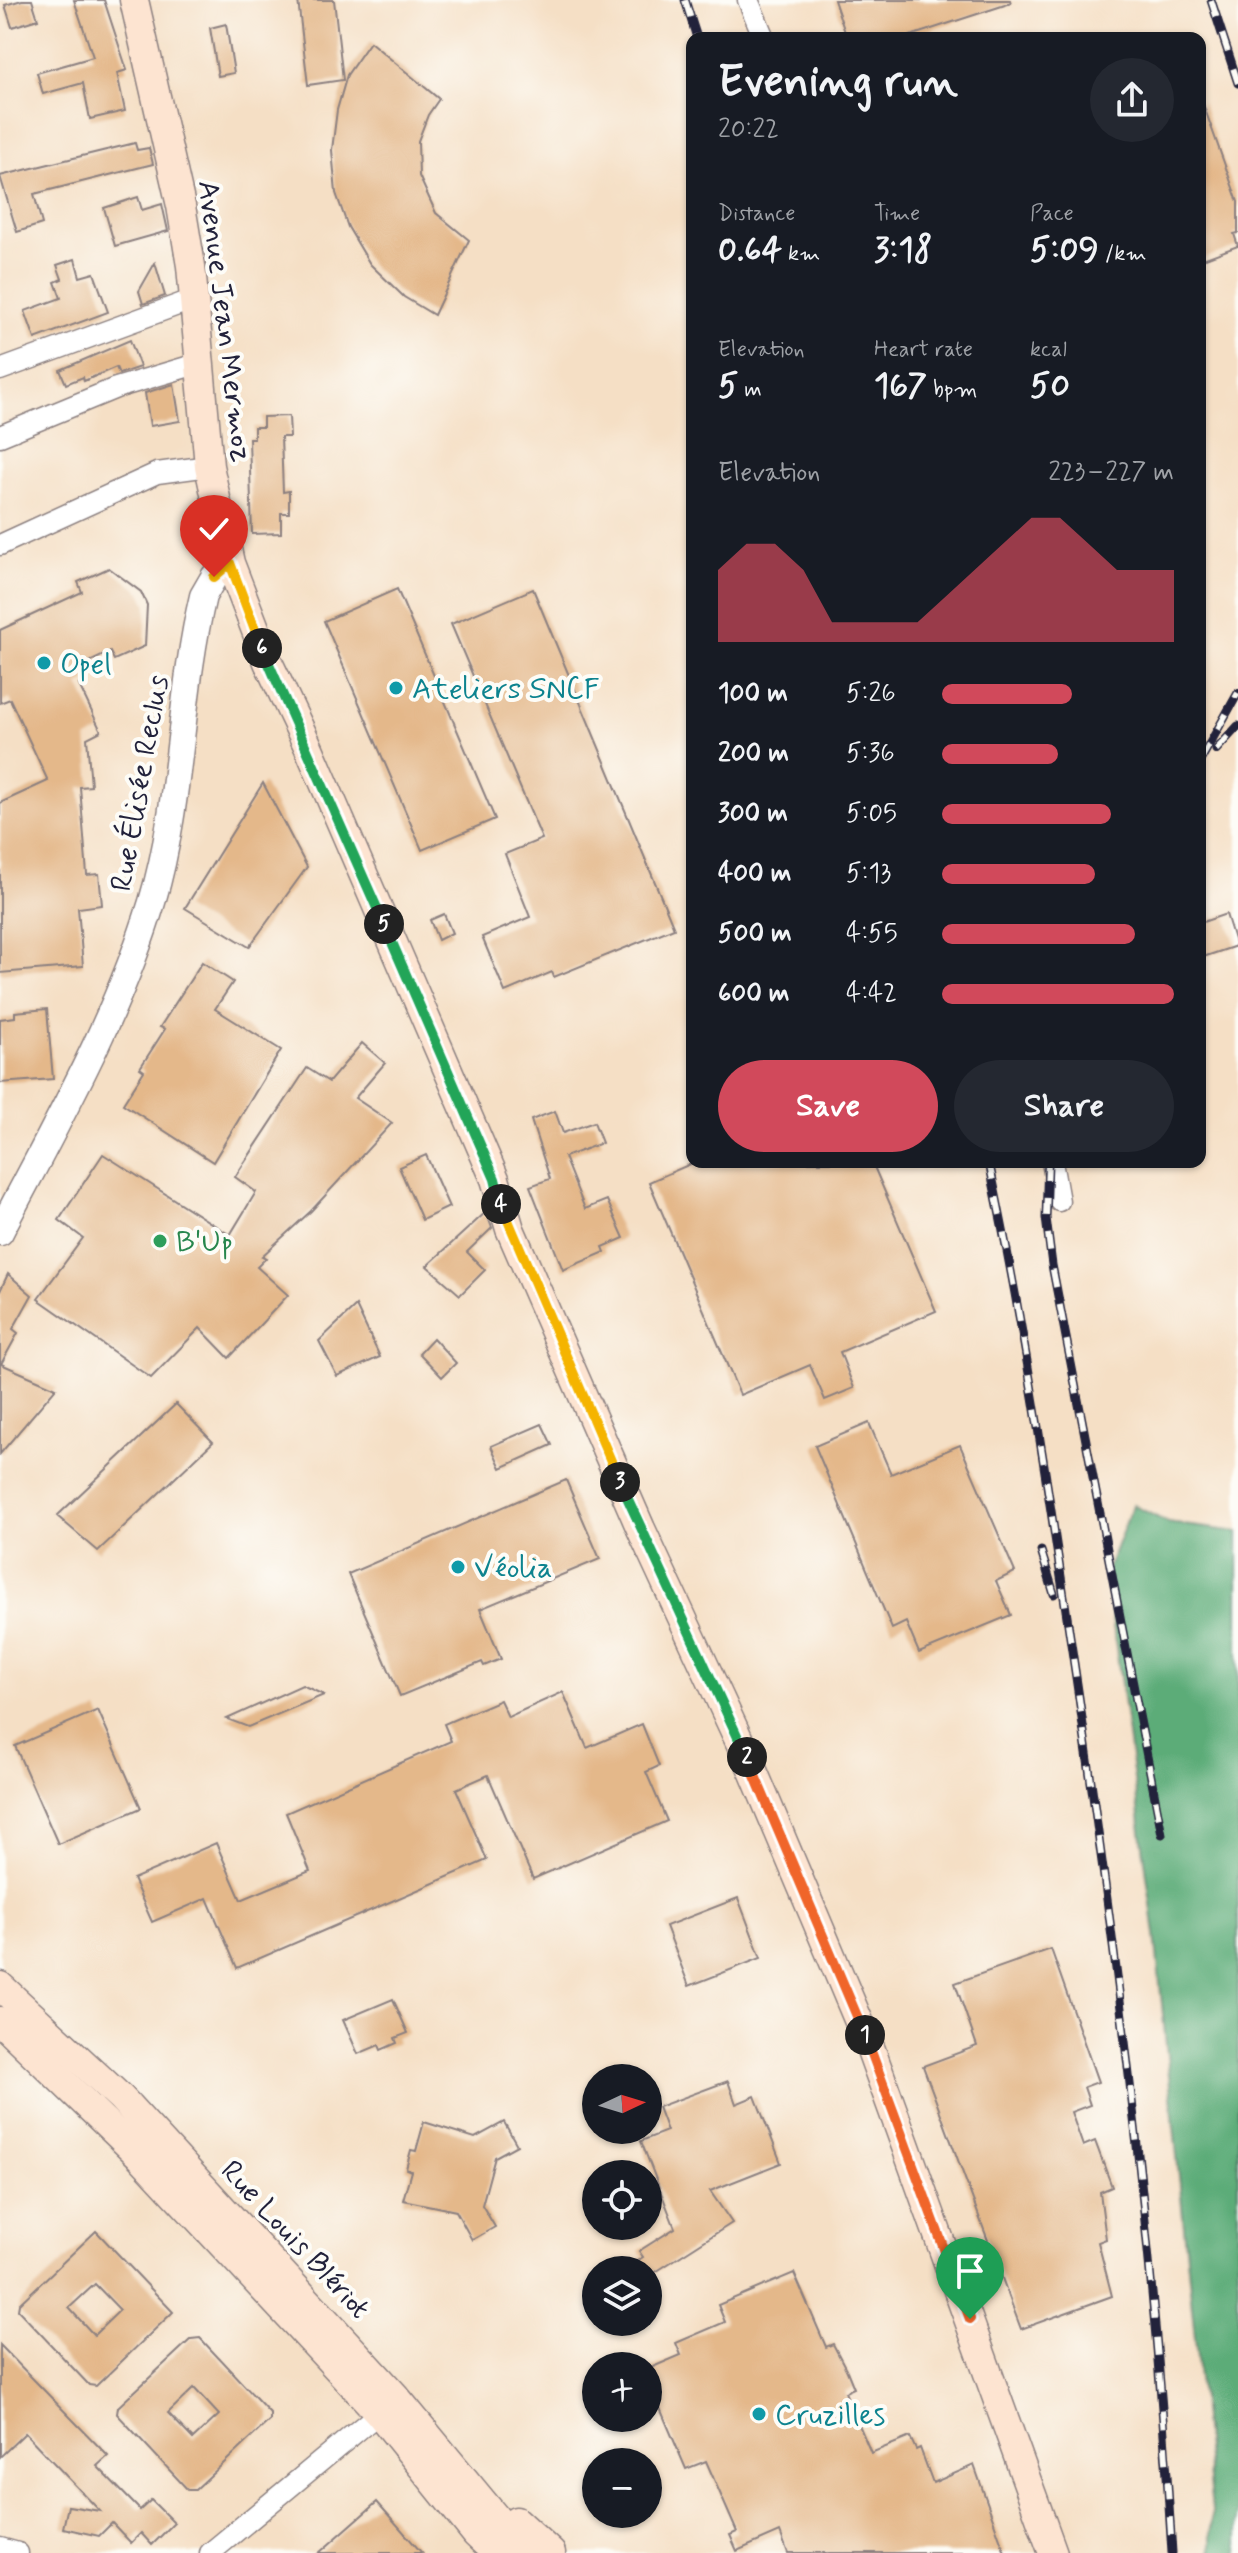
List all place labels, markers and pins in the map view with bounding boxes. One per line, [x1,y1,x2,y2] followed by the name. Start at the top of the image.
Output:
[180,495,248,577] pin
[242,628,282,668] pin: 6
[60,645,112,684] place label: Opel
[35,654,53,672] marker: Opel
[412,670,600,709] place label: Ateliers SNCF
[387,679,405,697] marker: Ateliers SNCF
[364,904,404,944] pin: 5
[481,1184,521,1224] pin: 4
[176,1223,233,1262] place label: B'Up
[151,1232,169,1250] marker: B'Up
[600,1462,640,1502] pin: 3
[474,1549,553,1588] place label: Véolia
[449,1558,467,1576] marker: Véolia
[727,1737,767,1777] pin: 2
[845,2015,885,2055] pin: 1
[936,2237,1004,2319] pin
[775,2396,885,2435] place label: Cruzilles
[750,2405,768,2423] marker: Cruzilles

